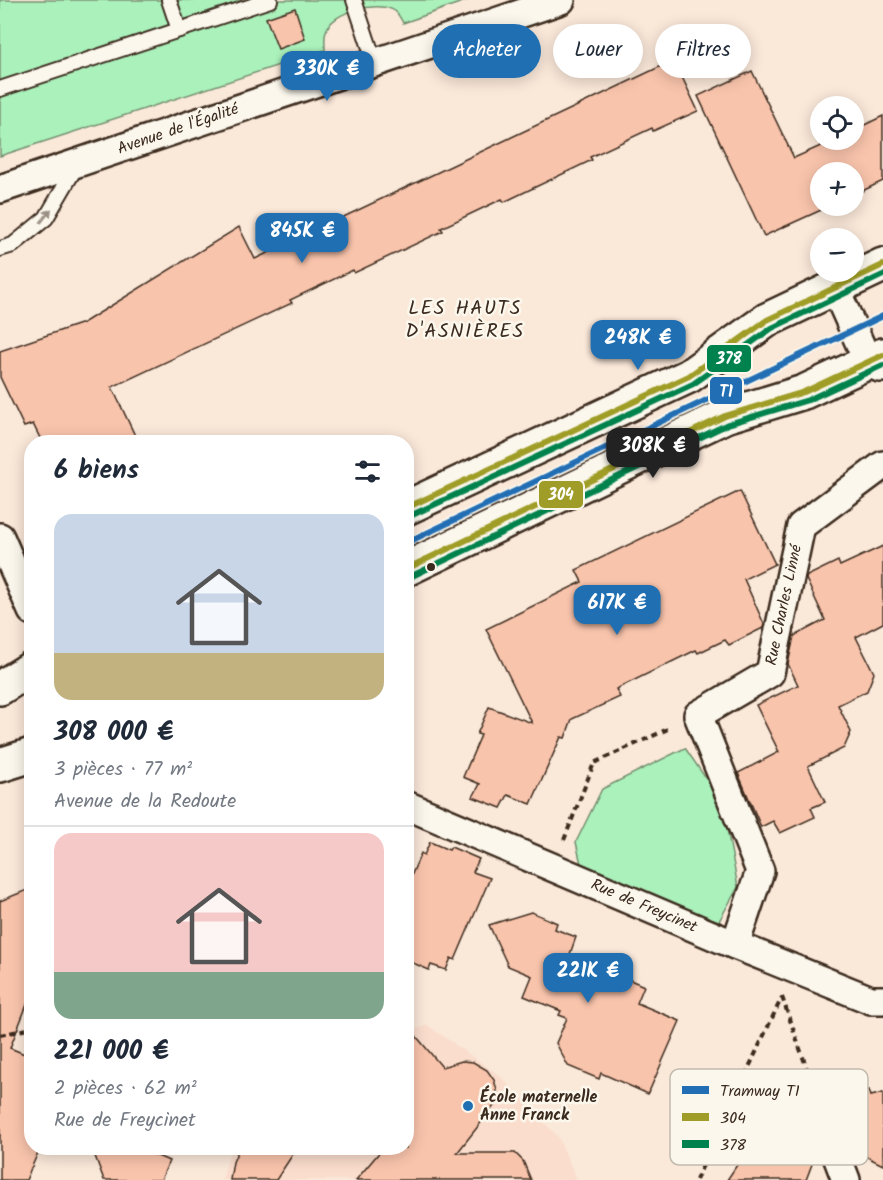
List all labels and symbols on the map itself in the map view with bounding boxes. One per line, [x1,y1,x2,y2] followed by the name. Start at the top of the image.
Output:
[278,51,376,102] pin: 330K €
[114,96,243,161] street label: Avenue de l'Égalité
[40,208,52,223] one-way arrow
[253,213,351,264] pin: 845K €
[405,293,525,348] district label: LES HAUTS D'ASNIÈRES
[589,320,687,371] pin: 248K €
[706,344,752,373] line badge: 378
[715,347,742,372] text: 378
[709,376,743,405] line badge: T1
[719,380,733,405] text: T1
[604,428,702,479] pin: 308K €
[538,480,584,509] line badge: 304
[547,483,574,508] text: 304
[759,541,809,668] street label: Rue Charles Linné
[425,561,437,573] unlabelled marker
[568,585,666,636] pin: 617K €
[587,872,702,940] street label: Rue de Freycinet
[539,953,637,1004] pin: 221K €
[670,1069,868,1165] legend
[720,1079,800,1104] text: Tramway T1
[480,1085,597,1128] place label: École maternelle Anne Franck
[461,1099,475,1113] marker: École maternelle Anne Franck
[720,1106,746,1131] text: 304
[720,1133,747,1158] text: 378

